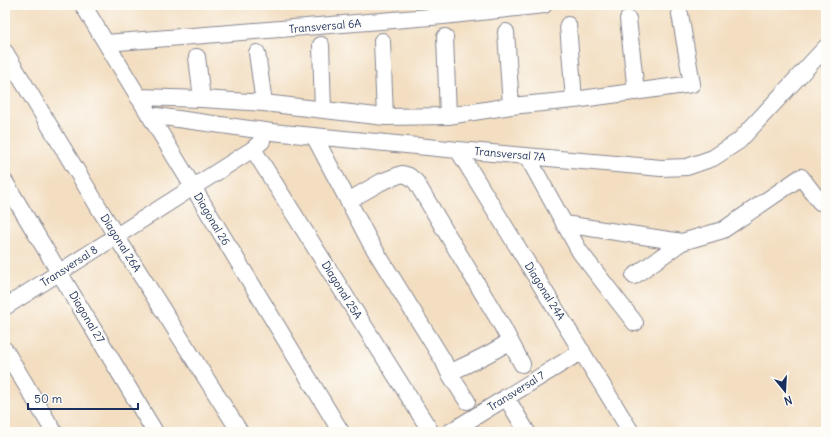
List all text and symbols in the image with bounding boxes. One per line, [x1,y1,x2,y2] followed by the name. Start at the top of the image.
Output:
[288,16,362,36] street label: Transversal 6A
[474,144,546,164] street label: Transversal 7A
[191,190,233,248] street label: Diagonal 26
[98,211,144,275] street label: Diagonal 26A
[38,242,100,290] street label: Transversal 8
[319,258,365,322] street label: Diagonal 25A
[522,259,568,323] street label: Diagonal 24A
[66,289,108,346] street label: Diagonal 27
[485,368,548,414] street label: Transversal 7
[765,371,805,411] north arrow
[28,385,138,411] scale bar
[34,391,63,406] text: 50 m
[782,393,794,408] text: N

